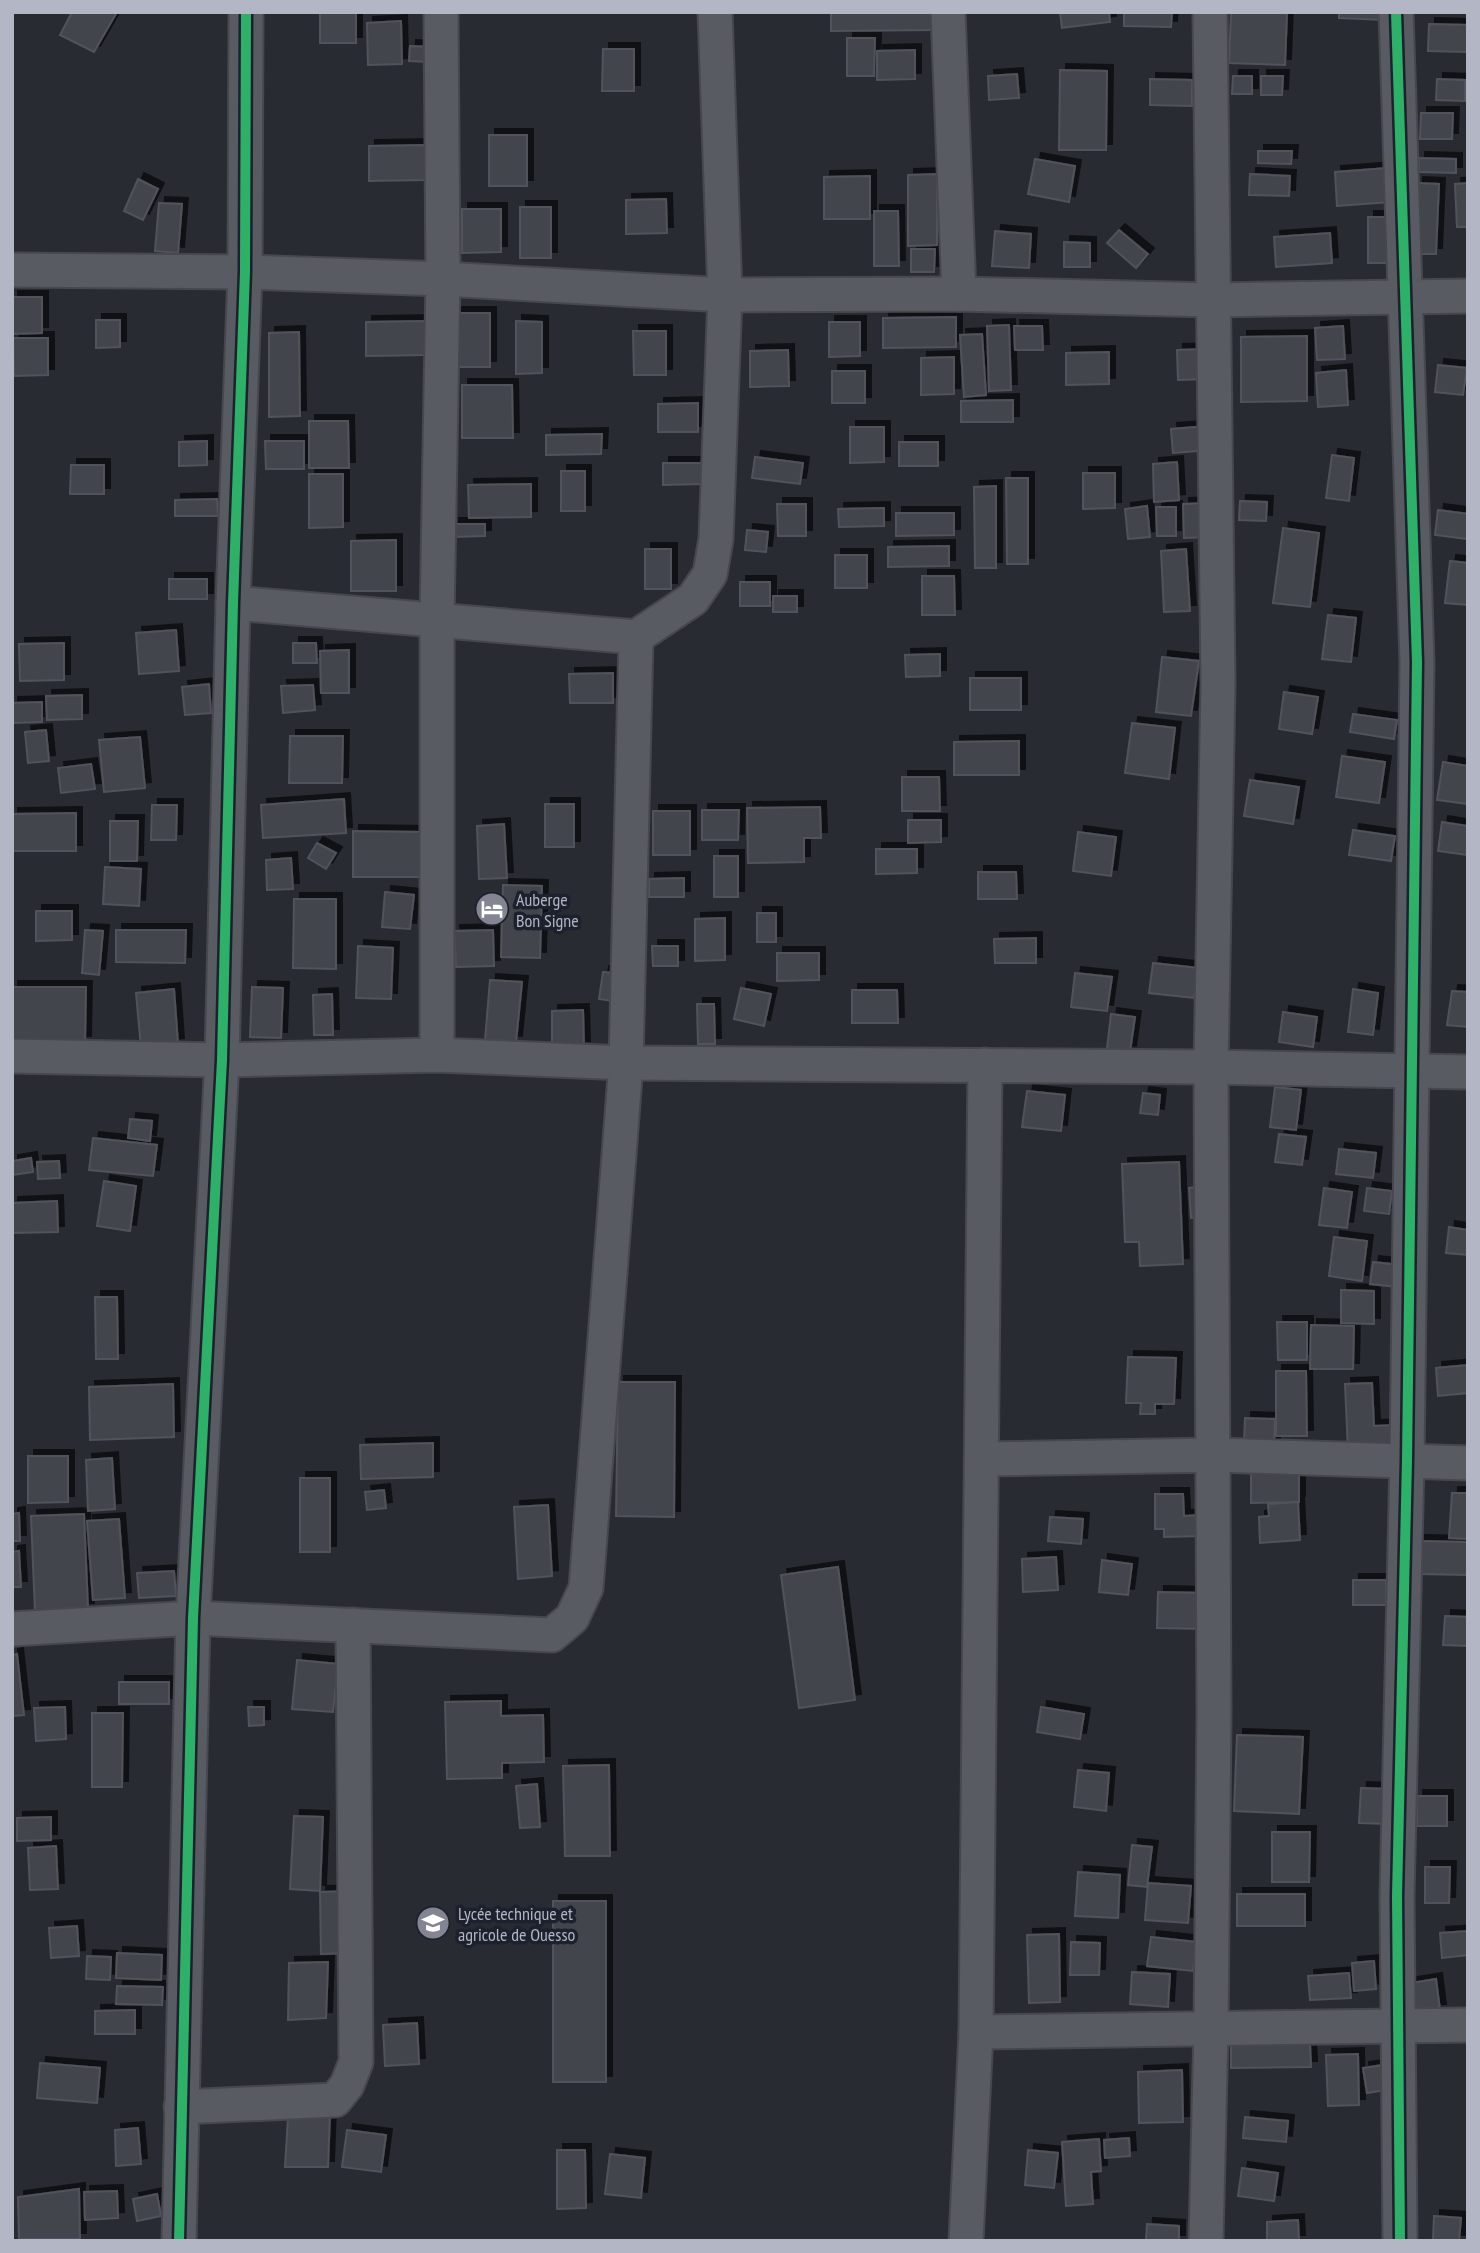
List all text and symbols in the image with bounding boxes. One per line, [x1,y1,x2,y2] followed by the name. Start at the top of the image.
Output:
[516,888,579,932] place label: Auberge Bon Signe
[473,890,511,928] hotel icon: Auberge Bon Signe
[458,1902,575,1946] place label: Lycée technique et agricole de Ouesso
[414,1904,452,1942] school or university icon: Lycée technique et agricole de Ouesso

